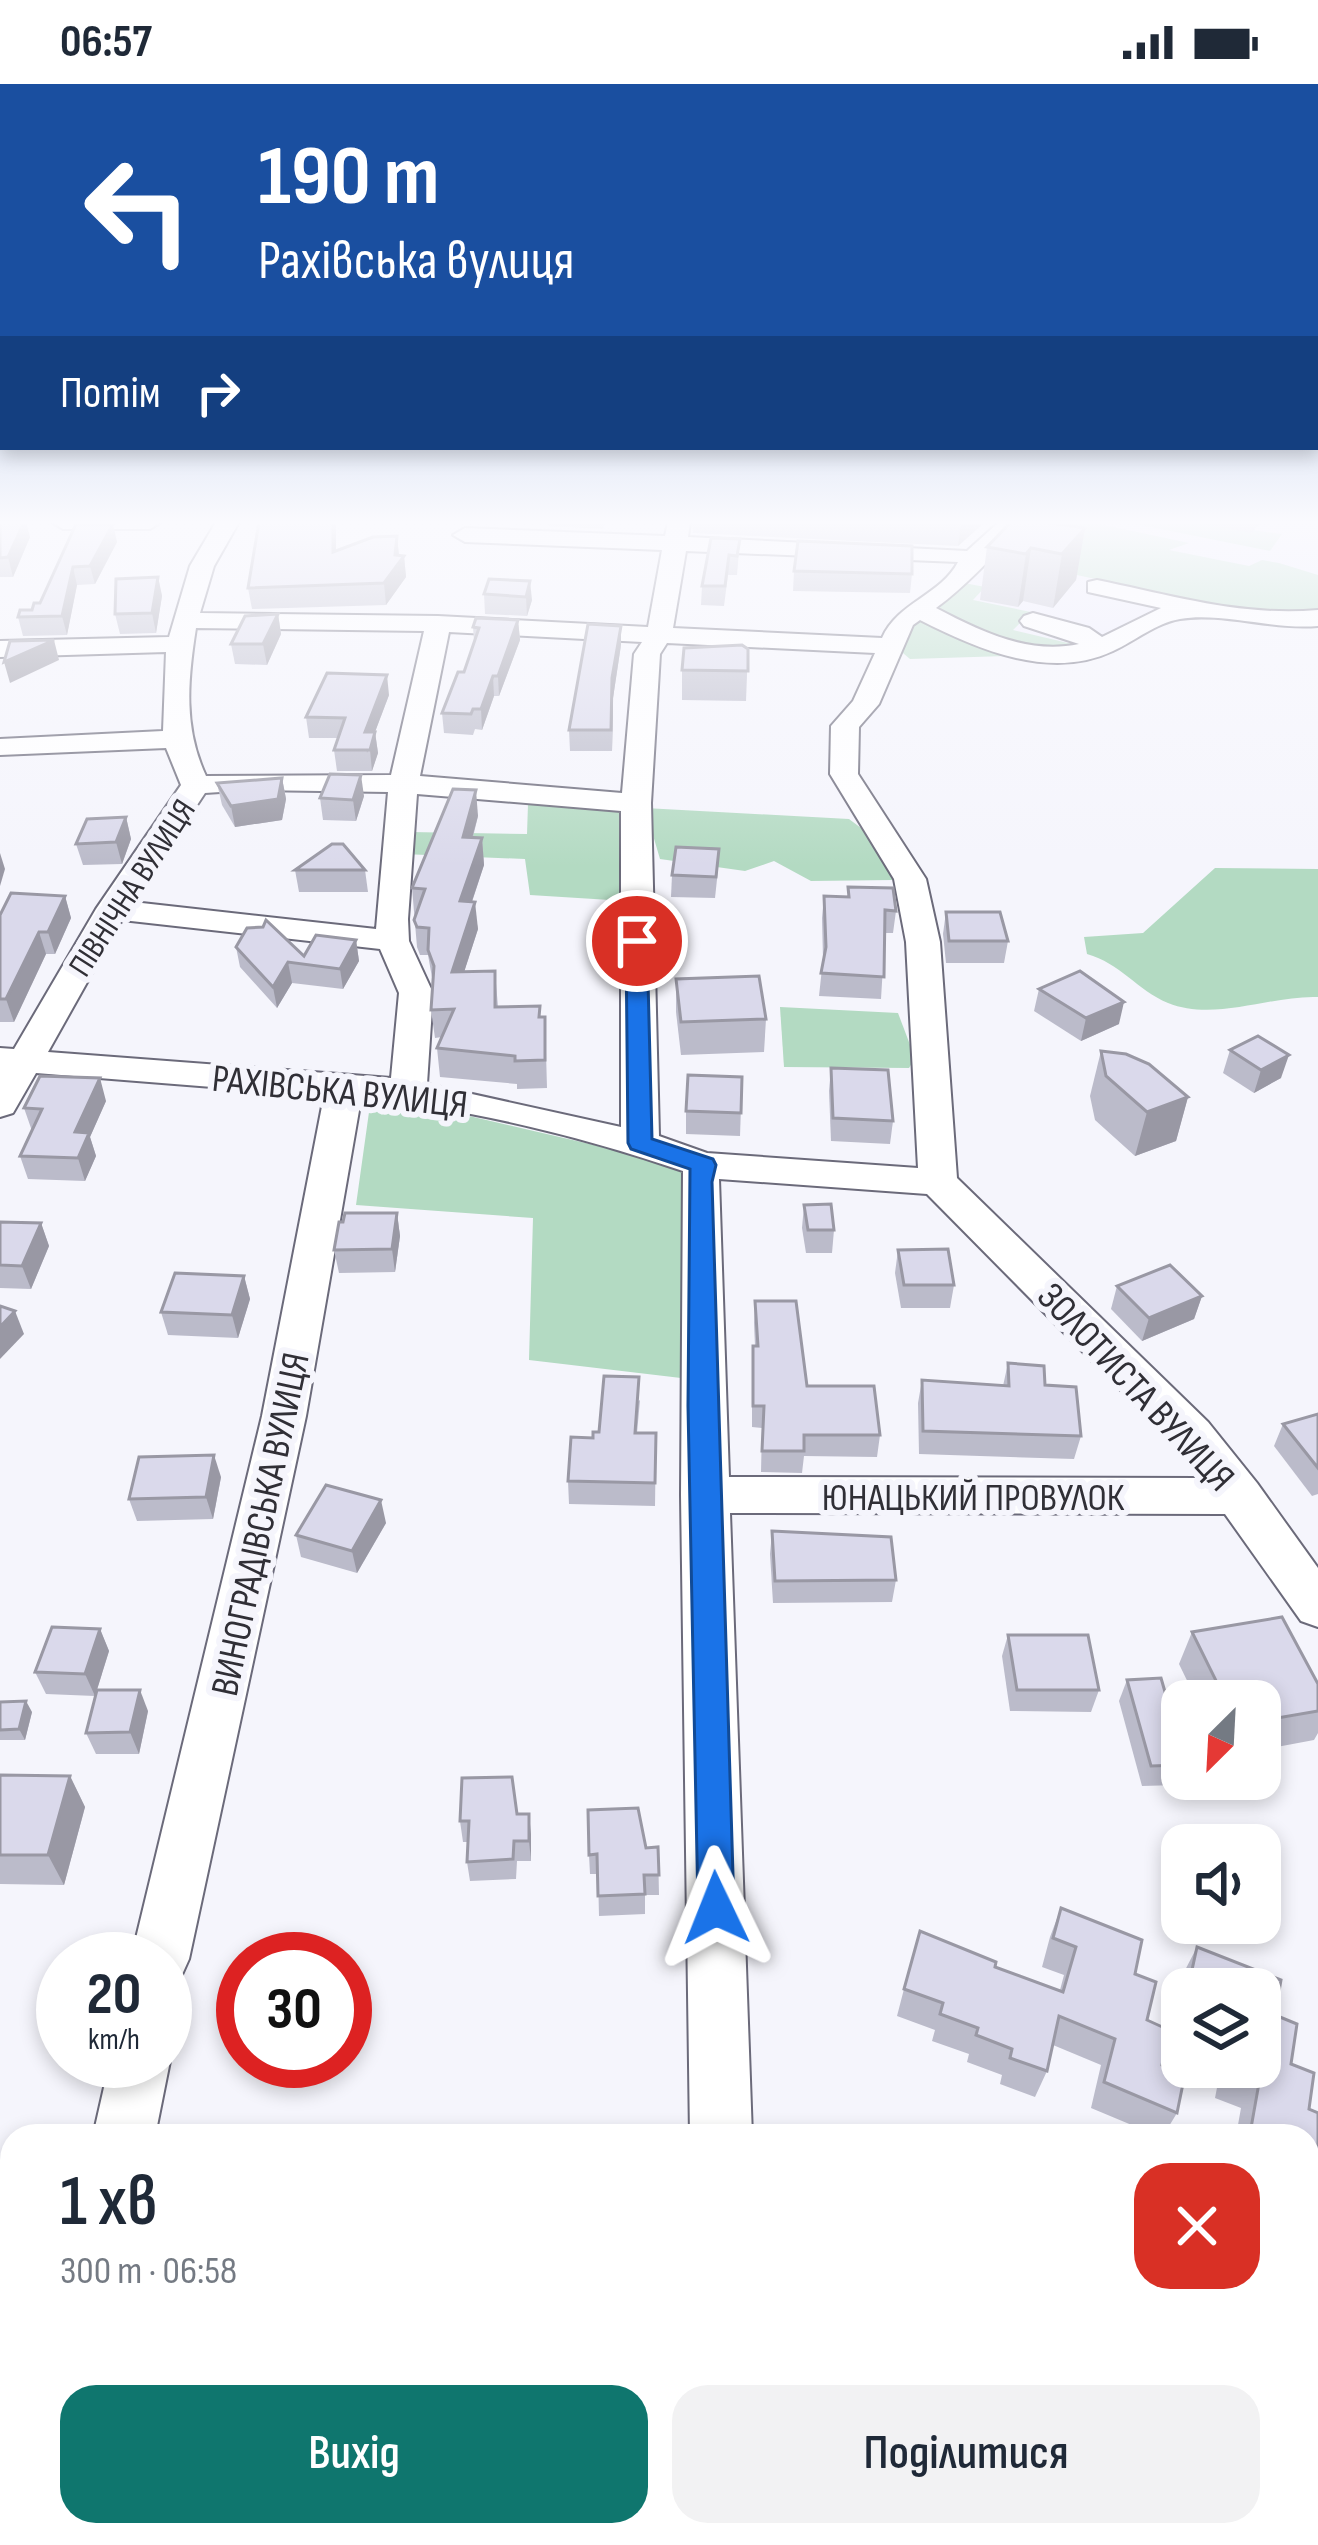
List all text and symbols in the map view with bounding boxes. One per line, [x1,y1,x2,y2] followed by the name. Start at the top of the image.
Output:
[60,15,152,70] text: 06:57
[258,127,440,228] text: 190 m
[60,132,216,288] icon: left
[258,229,574,294] text: Рахівська вулиця
[185,360,251,426] icon: right
[60,366,161,421] text: Потім
[61,792,205,984] street label: ПІВНІЧНА ВУЛИЦЯ
[586,890,688,992] pin
[604,908,670,974] icon: arrive
[210,1056,470,1129] street label: РАХІВСЬКА ВУЛИЦЯ
[1027,1274,1244,1502] street label: ЗОЛОТИСТА ВУЛИЦЯ
[202,1349,321,1700] street label: ВИНОГРАДІВСЬКА ВУЛИЦЯ
[822,1475,1125,1522] street label: ЮНАЦЬКИЙ ПРОВУЛОК
[1161,1680,1281,1800] north arrow
[1161,1680,1281,2088] map controls
[1161,1824,1281,1944] button: sound
[653,1845,779,1971] position arrow
[216,1932,372,2088] speed limit sign: 30
[87,1959,141,2031] text: 20
[1161,1968,1281,2088] button: layers
[88,2022,140,2058] text: km/h
[60,2159,158,2246] text: 1 хв
[1134,2163,1260,2289] button: close
[60,2248,237,2295] text: 300 m · 06:58
[60,2385,648,2523] button: Вихід
[672,2385,1260,2523] button: Поділитися

